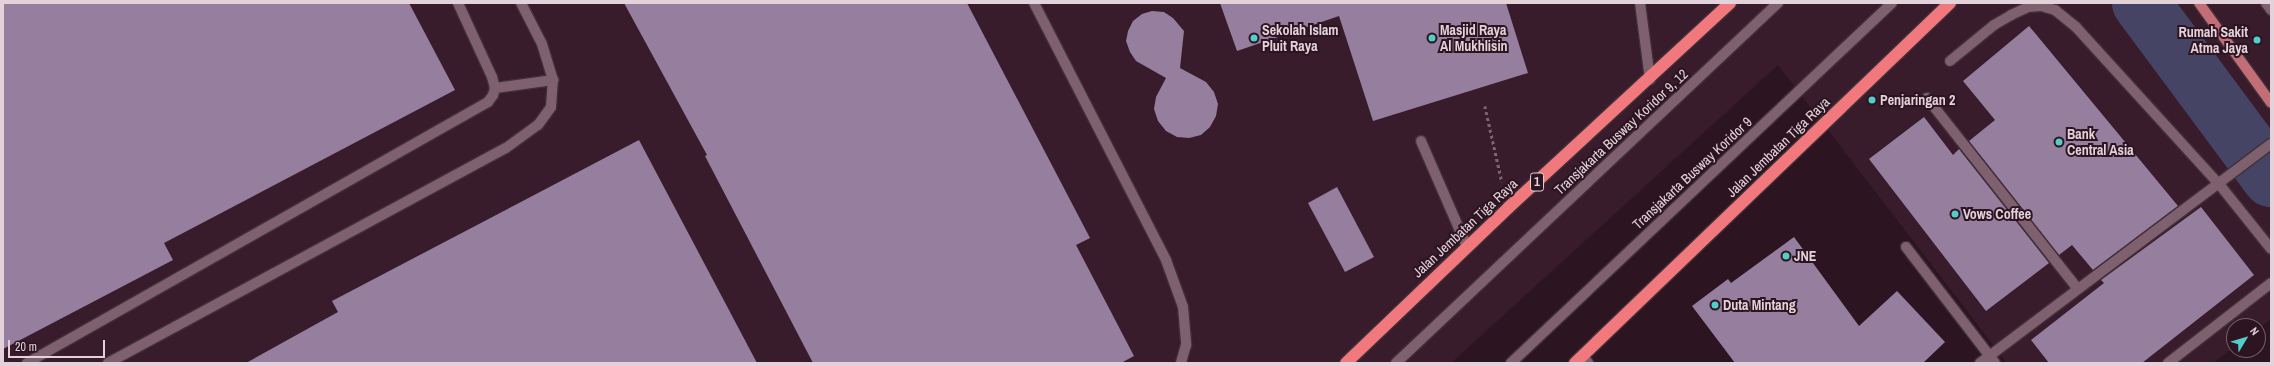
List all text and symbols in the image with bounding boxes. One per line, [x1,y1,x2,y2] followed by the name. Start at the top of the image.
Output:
[1262,22,1339,54] place label: Sekolah Islam Pluit Raya
[1440,22,1508,54] place label: Masjid Raya Al Mukhlisin
[2178,24,2248,56] place label: Rumah Sakit Atma Jaya
[1249,33,1259,43] marker: Sekolah Islam Pluit Raya
[1427,33,1437,43] marker: Masjid Raya Al Mukhlisin
[2251,34,2263,46] marker: Rumah Sakit Atma Jaya
[1551,66,1691,198] street label: Transjakarta Busway Koridor 9, 12
[1880,92,1955,108] place label: Penjaringan 2
[1723,93,1833,201] street label: Jalan Jembatan Tiga Raya
[1867,95,1877,105] marker: Penjaringan 2
[1629,113,1755,233] street label: Transjakarta Busway Koridor 9
[2067,126,2134,158] place label: Bank Central Asia
[2054,137,2064,147] marker: Bank Central Asia
[1530,171,1544,193] road number: 1
[1409,175,1521,281] street label: Jalan Jembatan Tiga Raya
[1963,206,2031,222] place label: Vows Coffee
[1950,209,1960,219] marker: Vows Coffee
[1794,248,1816,264] place label: JNE
[1781,251,1791,261] marker: JNE
[1723,297,1796,313] place label: Duta Mintang
[1710,300,1720,310] marker: Duta Mintang
[2226,318,2266,358] north arrow
[2247,324,2262,338] text: N
[10,332,107,358] scale bar
[15,339,37,355] text: 20 m

